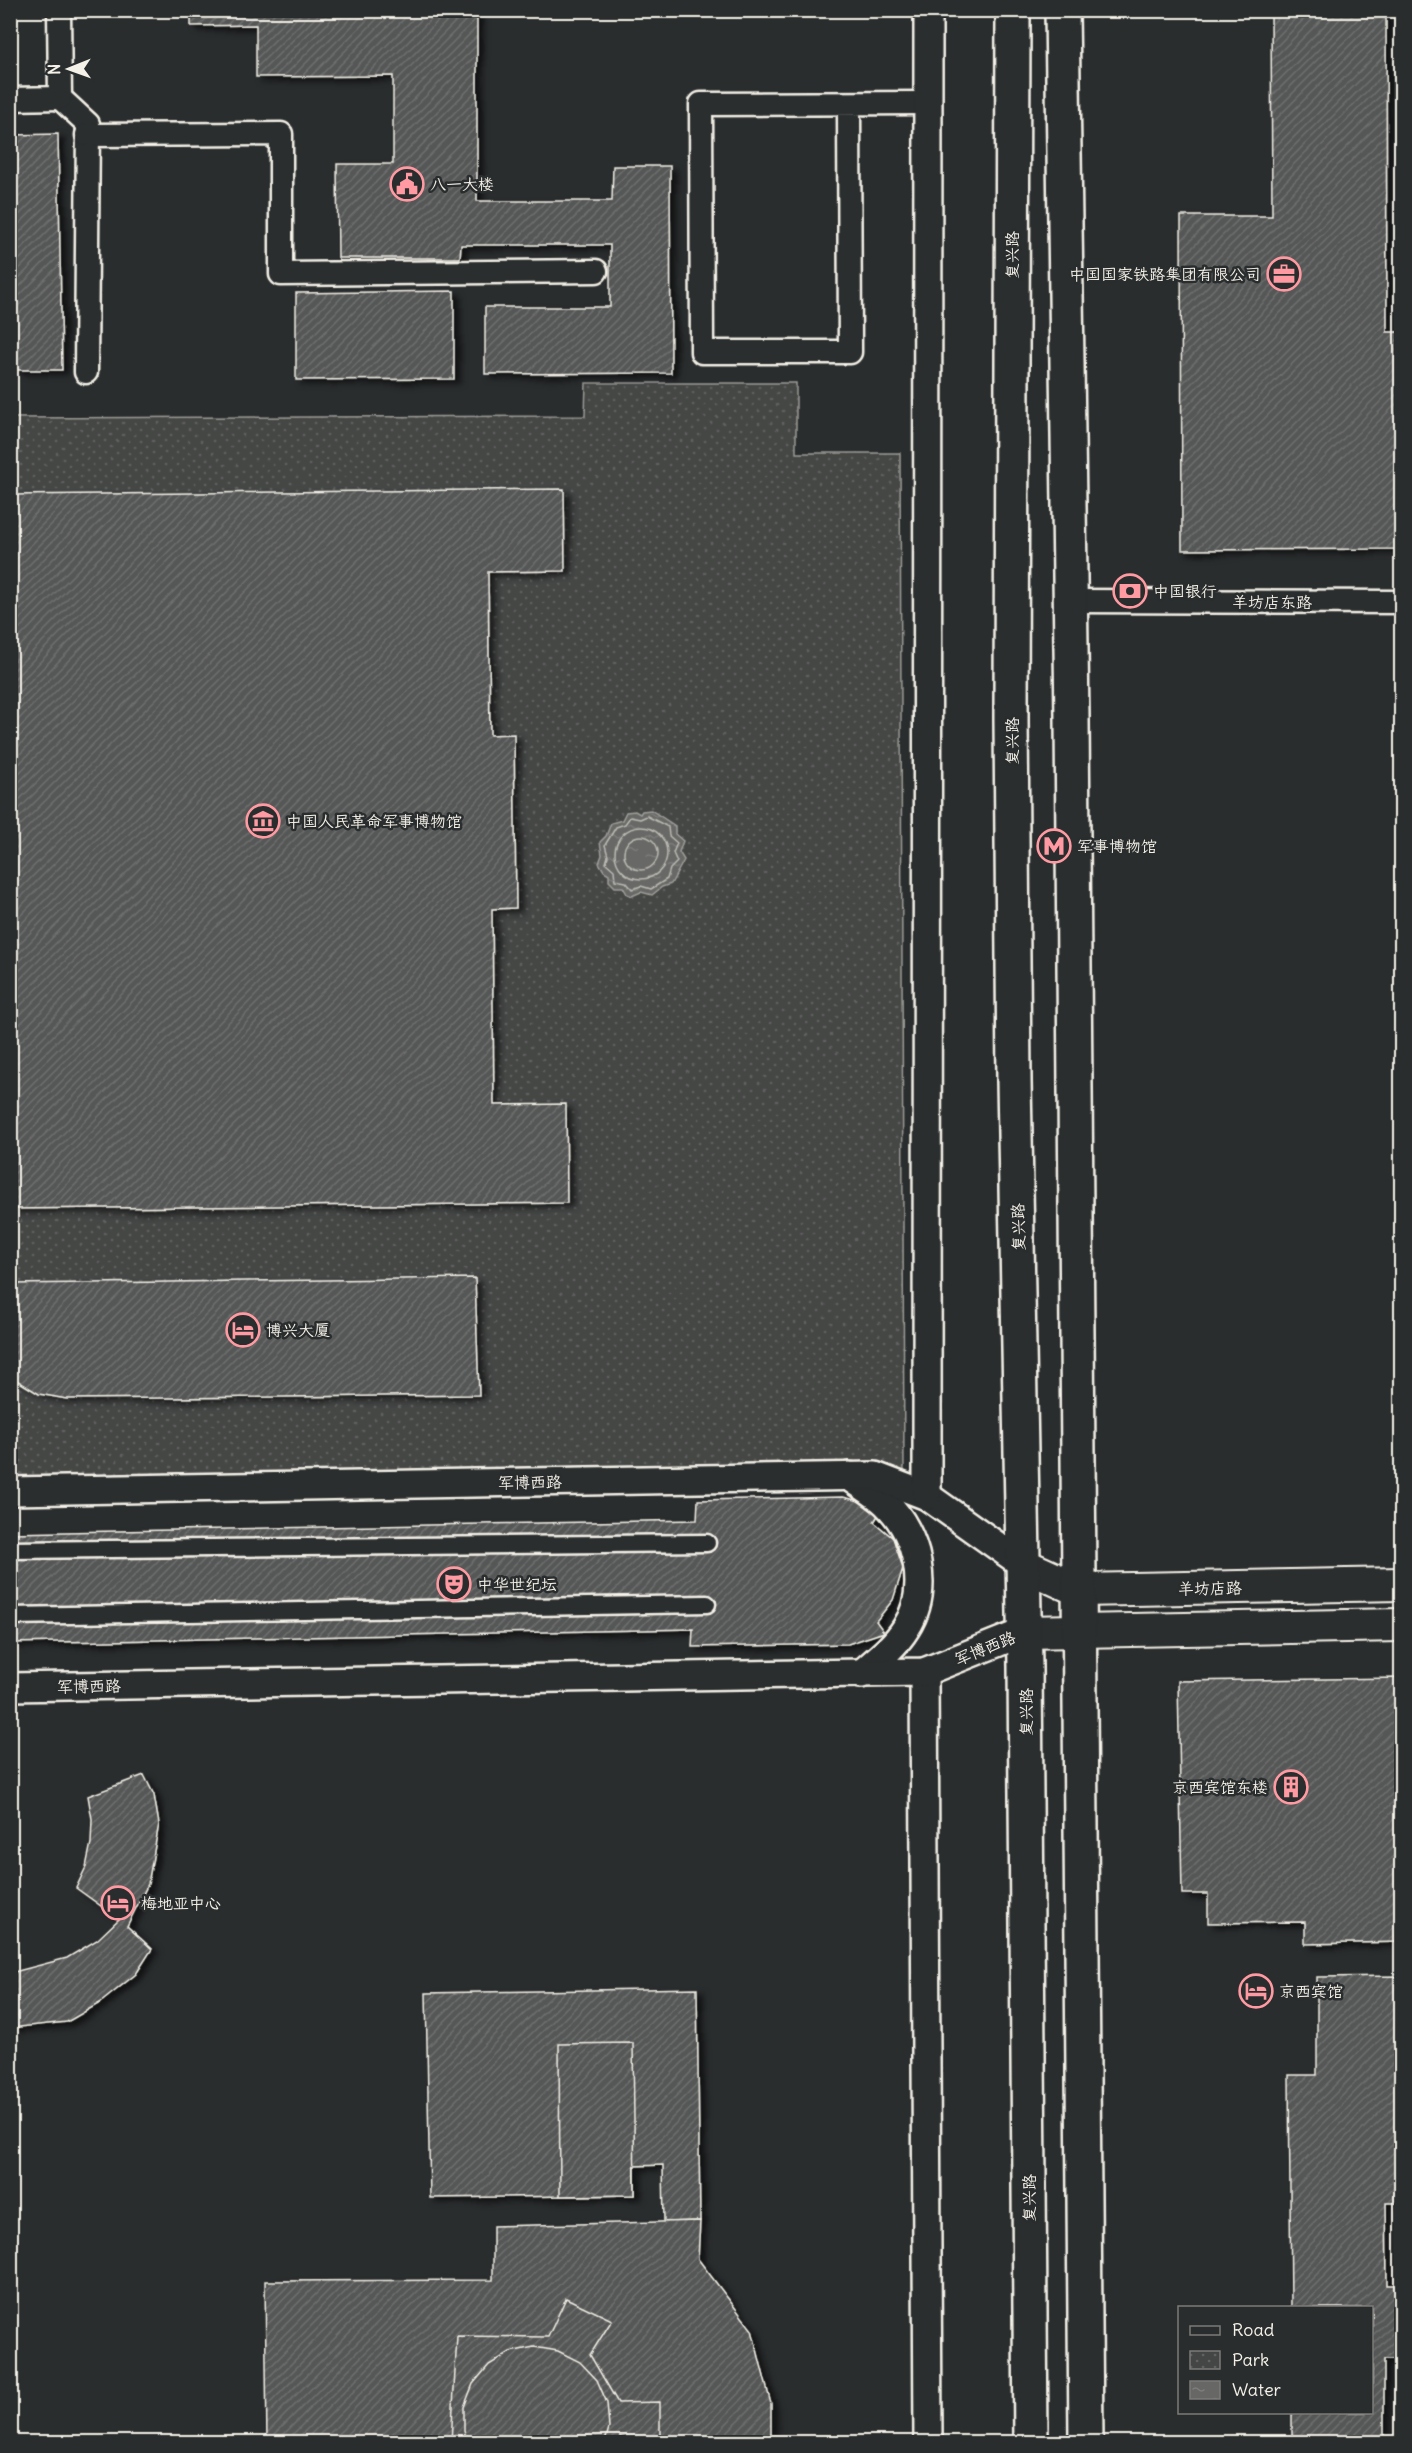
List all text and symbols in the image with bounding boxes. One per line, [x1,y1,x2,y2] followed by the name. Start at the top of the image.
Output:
[39,39,99,99] north arrow
[44,64,64,75] text: N
[389,166,425,202] public building icon: 八一大楼
[430,174,494,194] place label: 八一大楼
[1002,231,1022,279] street label: 复兴路
[1266,256,1302,292] office icon: 中国国家铁路集团有限公司
[1069,264,1261,284] place label: 中国国家铁路集团有限公司
[1112,573,1148,609] bank icon: 中国银行
[1153,581,1217,601] place label: 中国银行
[1232,592,1312,612] street label: 羊坊店东路
[1002,717,1022,765] street label: 复兴路
[245,803,281,839] museum icon: 中国人民革命军事博物馆
[286,811,462,831] place label: 中国人民革命军事博物馆
[1036,828,1072,864] metro station icon: 军事博物馆
[1077,836,1157,856] place label: 军事博物馆
[1008,1203,1028,1251] street label: 复兴路
[225,1312,261,1348] hotel icon: 博兴大厦
[266,1320,330,1340] place label: 博兴大厦
[498,1471,562,1493] street label: 军博西路
[436,1566,472,1602] theatre icon: 中华世纪坛
[477,1574,557,1594] place label: 中华世纪坛
[1178,1577,1242,1599] street label: 羊坊店路
[952,1627,1018,1669] street label: 军博西路
[57,1675,121,1697] street label: 军博西路
[1016,1688,1036,1736] street label: 复兴路
[1273,1769,1309,1805] building icon: 京西宾馆东楼
[1172,1777,1268,1797] place label: 京西宾馆东楼
[100,1885,136,1921] hotel icon: 梅地亚中心
[141,1893,221,1913] place label: 梅地亚中心
[1238,1973,1274,2009] hotel icon: 京西宾馆
[1279,1981,1343,2001] place label: 京西宾馆
[1019,2174,1039,2222] street label: 复兴路
[1178,2306,1373,2414] legend
[1232,2318,1275,2341] text: Road
[1232,2348,1269,2371] text: Park
[1232,2378,1282,2401] text: Water

